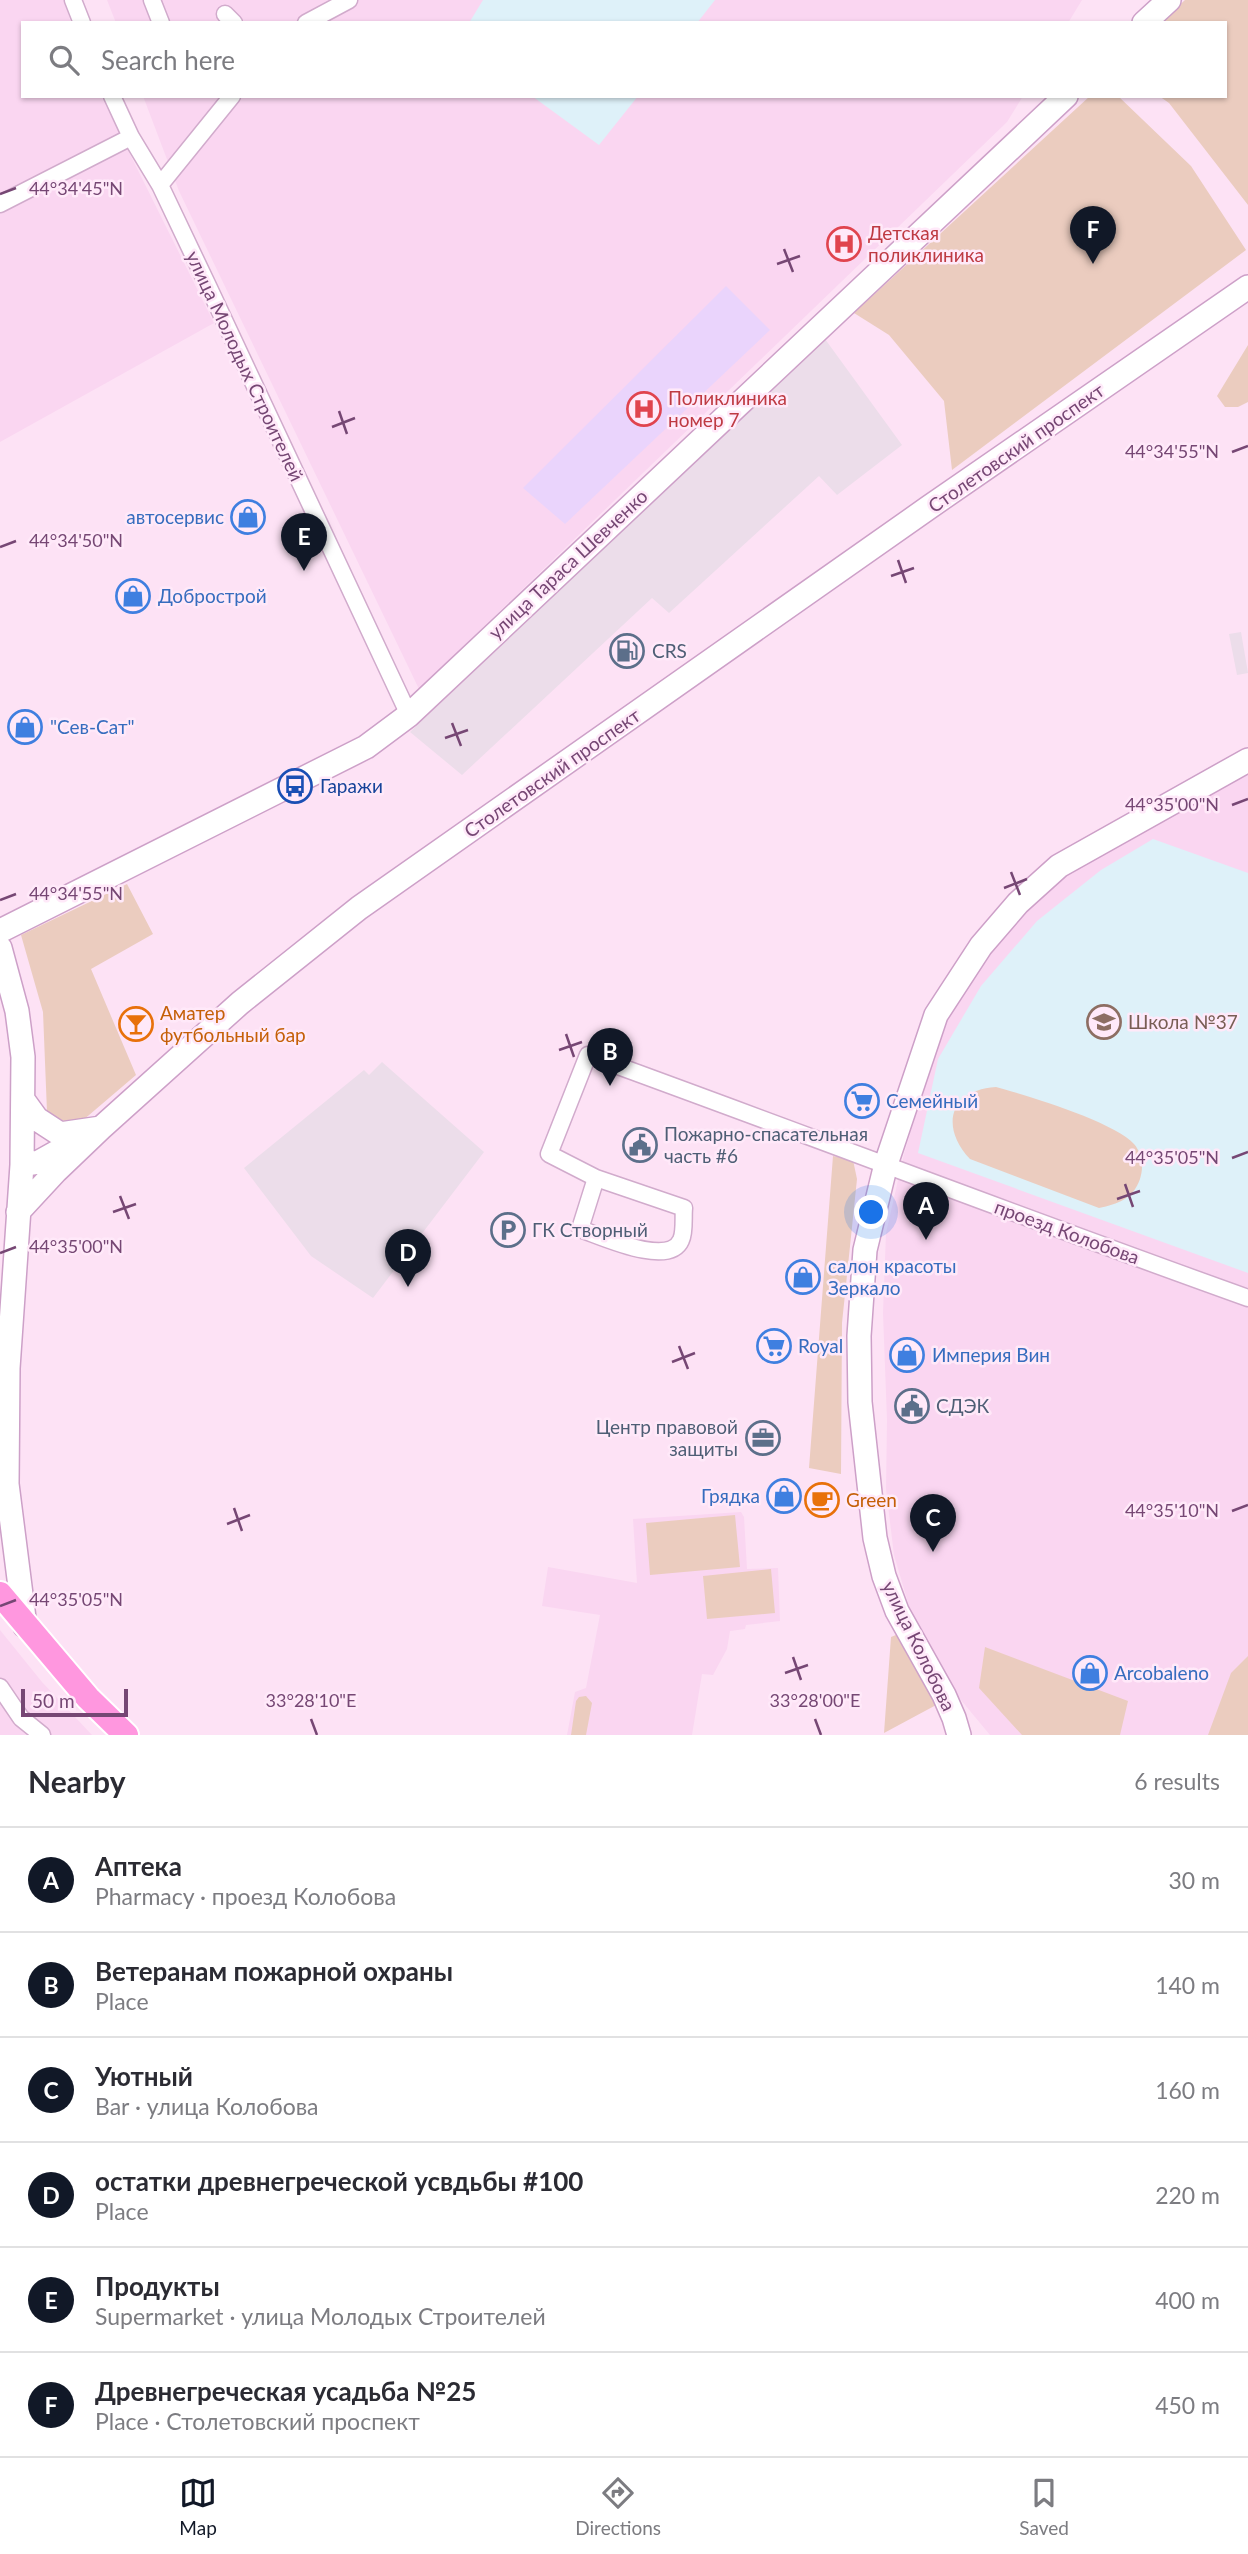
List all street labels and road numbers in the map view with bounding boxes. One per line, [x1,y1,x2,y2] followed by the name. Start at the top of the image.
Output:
[182,247,309,485] street label: улица Молодых Строителей
[923,378,1108,517] street label: Столетовский проспект
[483,484,652,643] street label: улица Тараса Шевченко
[459,703,644,842] street label: Столетовский проспект
[992,1195,1143,1268] street label: проезд Колобова
[878,1577,961,1715] street label: улица Колобова

